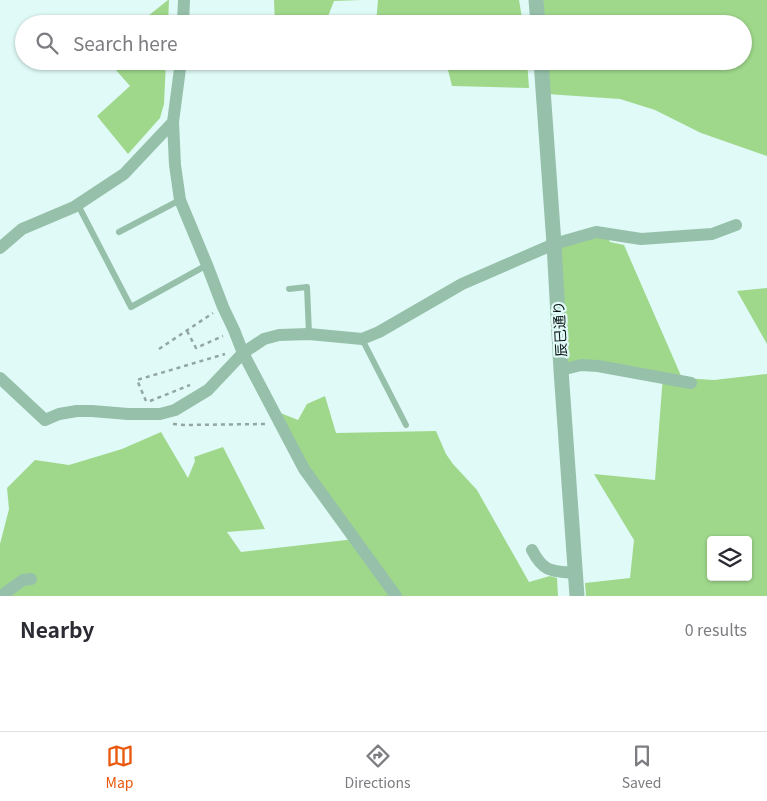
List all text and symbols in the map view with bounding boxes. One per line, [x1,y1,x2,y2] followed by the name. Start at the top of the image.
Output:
[15,15,752,70] search box
[33,29,61,57] icon: search
[73,29,177,56] text: Search here
[548,301,570,357] street label: 辰巳通り
[707,536,752,581] map controls
[707,536,752,581] button: layers
[20,614,94,644] text: Nearby
[685,617,747,641] text: 0 results
[106,742,134,792] tab: Map
[345,742,411,792] tab: Directions
[622,742,661,792] tab: Saved

